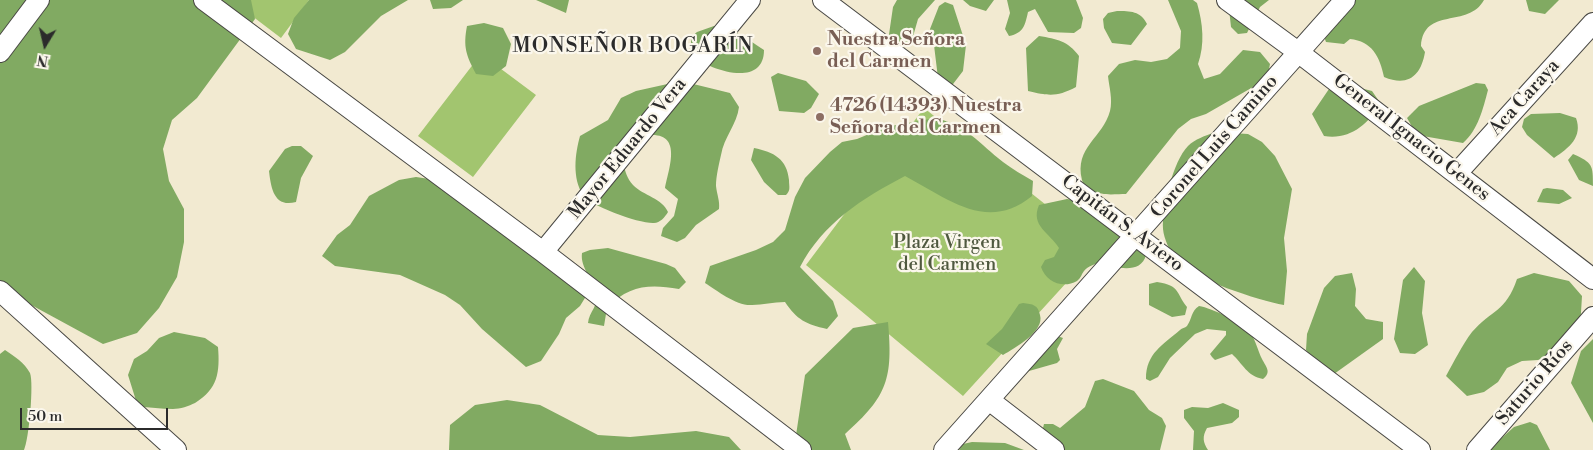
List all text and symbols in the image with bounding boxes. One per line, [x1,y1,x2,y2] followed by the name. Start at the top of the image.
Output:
[20,20,70,70] north arrow
[827,29,965,73] place label: Nuestra Señora del Carmen
[510,34,756,60] district label: MONSEÑOR BOGARÍN
[811,45,823,57] marker: Nuestra Señora del Carmen
[36,50,50,70] text: N
[1485,55,1565,141] street label: Aca Caraya
[1328,70,1494,206] street label: General Ignacio Genes
[1147,71,1283,223] street label: Coronel Luis Camino
[564,74,692,224] street label: Mayor Eduardo Vera
[830,95,1022,139] place label: 4726 (14393) Nuestra Señora del Carmen
[814,111,826,123] marker: 4726 (14393) Nuestra Señora del Carmen
[1056,171,1188,277] street label: Capitán S. Aviero
[893,232,1001,276] park label: Plaza Virgen del Carmen
[1492,336,1578,430] street label: Saturio Ríos
[22,398,170,430] scale bar
[28,407,62,426] text: 50 m

